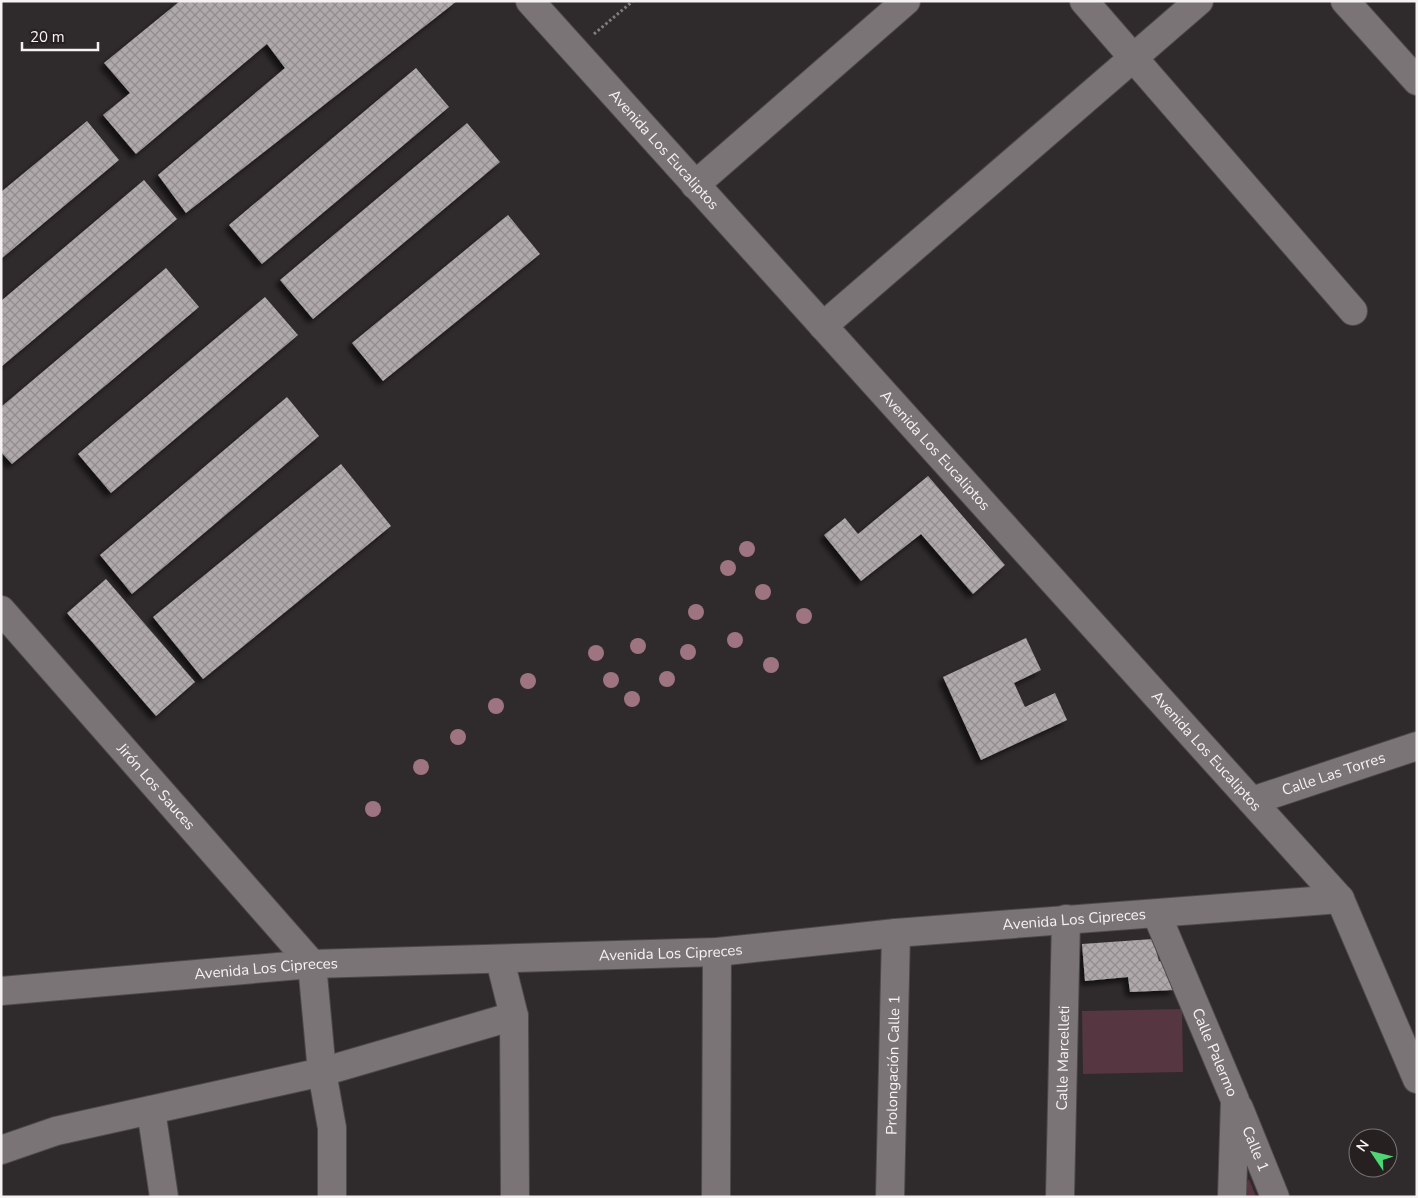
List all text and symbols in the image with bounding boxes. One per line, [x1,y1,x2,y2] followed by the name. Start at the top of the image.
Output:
[22,20,99,52] scale bar
[30,27,65,47] text: 20 m
[604,85,723,214] street label: Avenida Los Eucaliptos
[876,386,995,515] street label: Avenida Los Eucaliptos
[1147,687,1266,815] street label: Avenida Los Eucaliptos
[112,738,200,834] street label: Jirón Los Sauces
[1279,747,1388,800] street label: Calle Las Torres
[1002,904,1147,935] street label: Avenida Los Cipreces
[598,939,743,965] street label: Avenida Los Cipreces
[193,953,338,984] street label: Avenida Los Cipreces
[881,995,905,1135] street label: Prolongación Calle 1
[1052,1005,1074,1111] street label: Calle Marcelleti
[1187,1005,1242,1100] street label: Calle Palermo
[1237,1123,1274,1175] street label: Calle 1
[1348,1128,1398,1178] north arrow
[1352,1136,1374,1156] text: N

